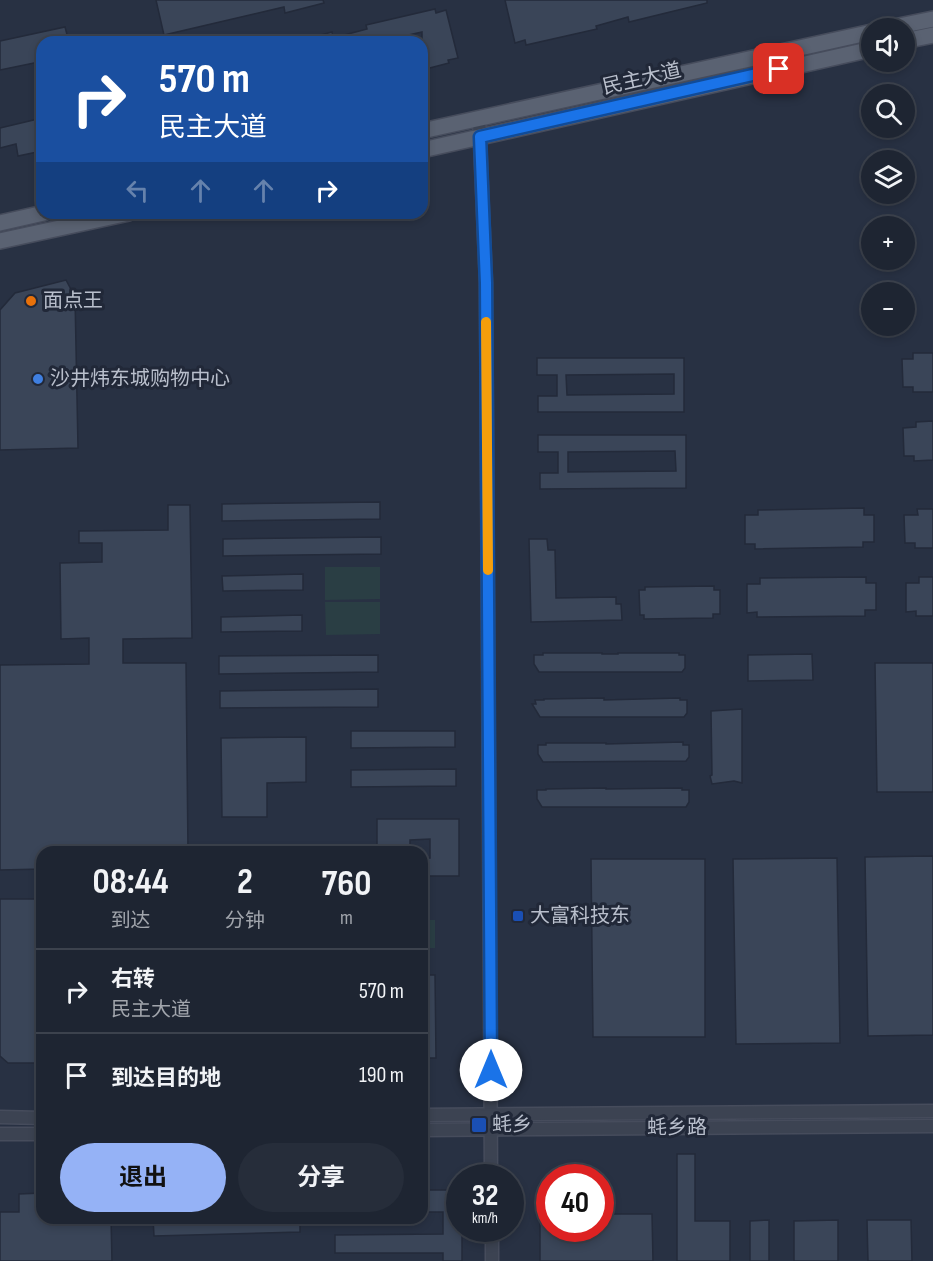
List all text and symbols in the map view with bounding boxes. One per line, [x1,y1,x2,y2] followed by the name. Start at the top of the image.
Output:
[861,18,915,336] map controls
[861,18,915,72] button: sound
[753,43,804,94] pin
[762,52,795,85] icon: arrive
[159,54,250,105] text: 570 m
[600,58,684,100] street label: 民主大道
[60,60,138,138] icon: right
[861,84,915,138] button: search
[159,112,267,144] text: 民主大道
[861,150,915,204] button: layers
[121,174,154,207] icon: left
[184,174,217,207] icon: ahead
[247,174,280,207] icon: ahead
[310,174,343,207] icon: right
[861,216,915,270] button: +
[861,282,915,336] button: −
[43,289,103,313] place label: 面点王
[24,294,38,308] marker: 面点王
[50,367,230,391] place label: 沙井炜东城购物中心
[31,372,45,386] marker: 沙井炜东城购物中心
[93,861,168,904] text: 08:44
[237,861,253,904] text: 2
[322,863,371,906] text: 760
[530,904,630,928] place label: 大富科技东
[340,906,353,930] text: m
[111,909,151,933] text: 到达
[225,909,265,933] text: 分钟
[511,909,525,923] marker: 大富科技东
[111,966,155,993] text: 右转
[60,975,93,1008] icon: right
[359,978,404,1005] text: 570 m
[111,998,191,1022] text: 民主大道
[459,1038,523,1102] position arrow
[60,1059,93,1092] icon: arrive
[359,1062,404,1089] text: 190 m
[111,1065,221,1092] text: 到达目的地
[492,1113,532,1137] place label: 蚝乡
[470,1116,488,1134] marker: 蚝乡
[647,1116,707,1140] street label: 蚝乡路
[60,1143,226,1212] button: 退出
[238,1143,404,1212] button: 分享
[536,1164,614,1242] speed limit sign: 40
[472,1178,498,1214] text: 32
[472,1209,498,1228] text: km/h

